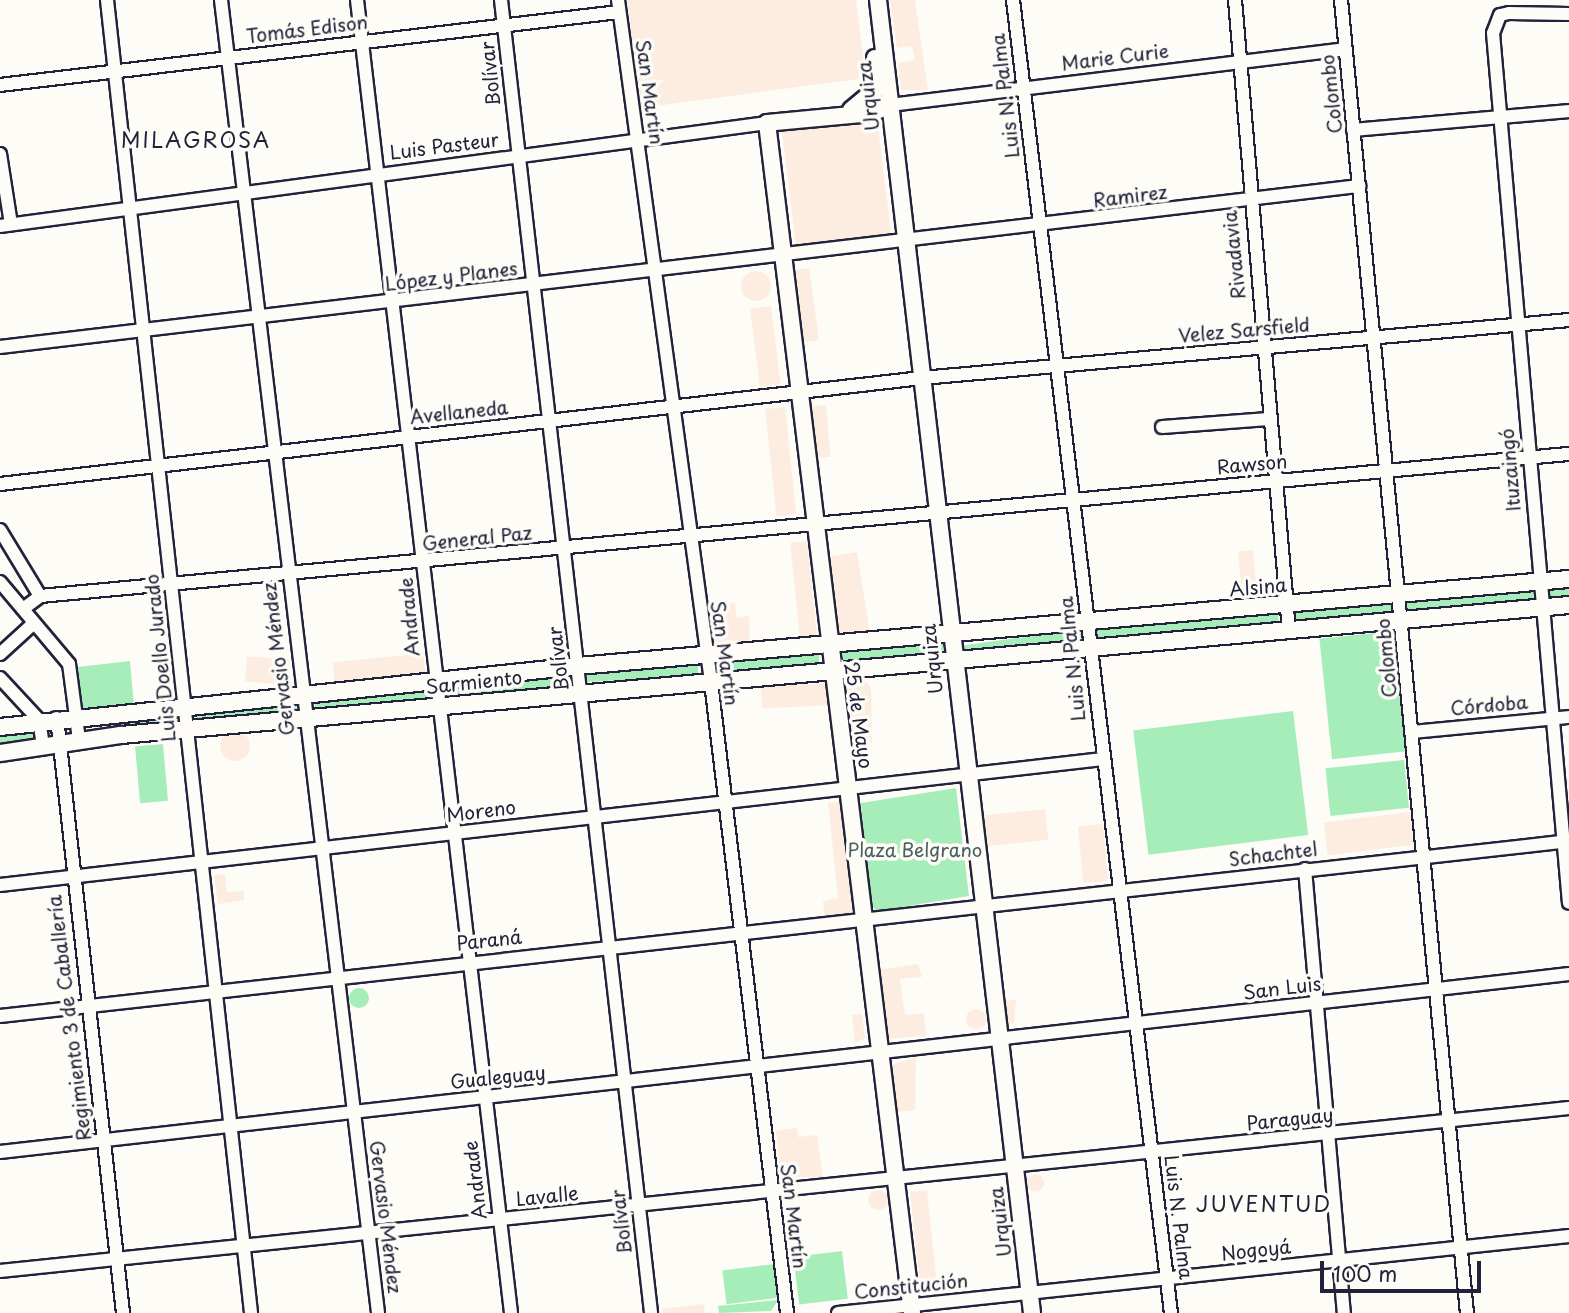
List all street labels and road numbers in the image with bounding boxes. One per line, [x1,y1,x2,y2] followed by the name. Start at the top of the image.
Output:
[245,10,369,48] street label: Tomás Edison
[986,32,1024,160] street label: Luis N. Palma
[631,39,669,145] street label: San Martín
[1060,39,1170,75] street label: Marie Curie
[475,40,505,108] street label: Bolívar
[1316,53,1346,135] street label: Colombo
[852,60,884,132] street label: Urquiza
[388,128,500,164] street label: Luis Pasteur
[1092,180,1168,212] street label: Ramirez
[1218,209,1250,301] street label: Rivadavia
[383,257,519,295] street label: López y Planes
[1177,313,1311,347] street label: Velez Sarsfield
[409,396,509,428] street label: Avellaneda
[1495,428,1525,512] street label: Ituzaingó
[1216,450,1288,478] street label: Rawson
[421,521,533,555] street label: General Paz
[140,573,180,743] street label: Luis Doello Jurado
[1228,573,1288,601] street label: Alsina
[394,577,424,657] street label: Andrade
[257,581,299,737] street label: Gervasio Méndez
[1054,595,1090,723] street label: Luis N. Palma
[706,600,744,706] street label: San Martín
[1371,617,1401,699] street label: Colombo
[917,623,947,695] street label: Urquiza
[543,625,573,693] street label: Bolívar
[840,659,878,771] street label: 25 de Mayo
[425,666,523,698] street label: Sarmiento
[1449,690,1529,720] street label: Córdoba
[445,795,517,827] street label: Moreno
[1227,837,1319,871] street label: Schachtel
[43,894,95,1142] street label: Regimiento 3 de Caballería
[455,925,523,955] street label: Paraná
[1242,972,1322,1004] street label: San Luis
[449,1061,547,1093] street label: Gualeguay
[1245,1103,1335,1135] street label: Paraguay
[365,1139,407,1295] street label: Gervasio Méndez
[459,1139,491,1221] street label: Andrade
[1160,1153,1198,1281] street label: Luis N. Palma
[776,1163,812,1269] street label: San Martín
[515,1181,579,1211] street label: Lavalle
[984,1186,1016,1258] street label: Urquiza
[606,1188,636,1256] street label: Bolívar
[1220,1235,1292,1265] street label: Nogoyá
[853,1269,969,1303] street label: Constitución

